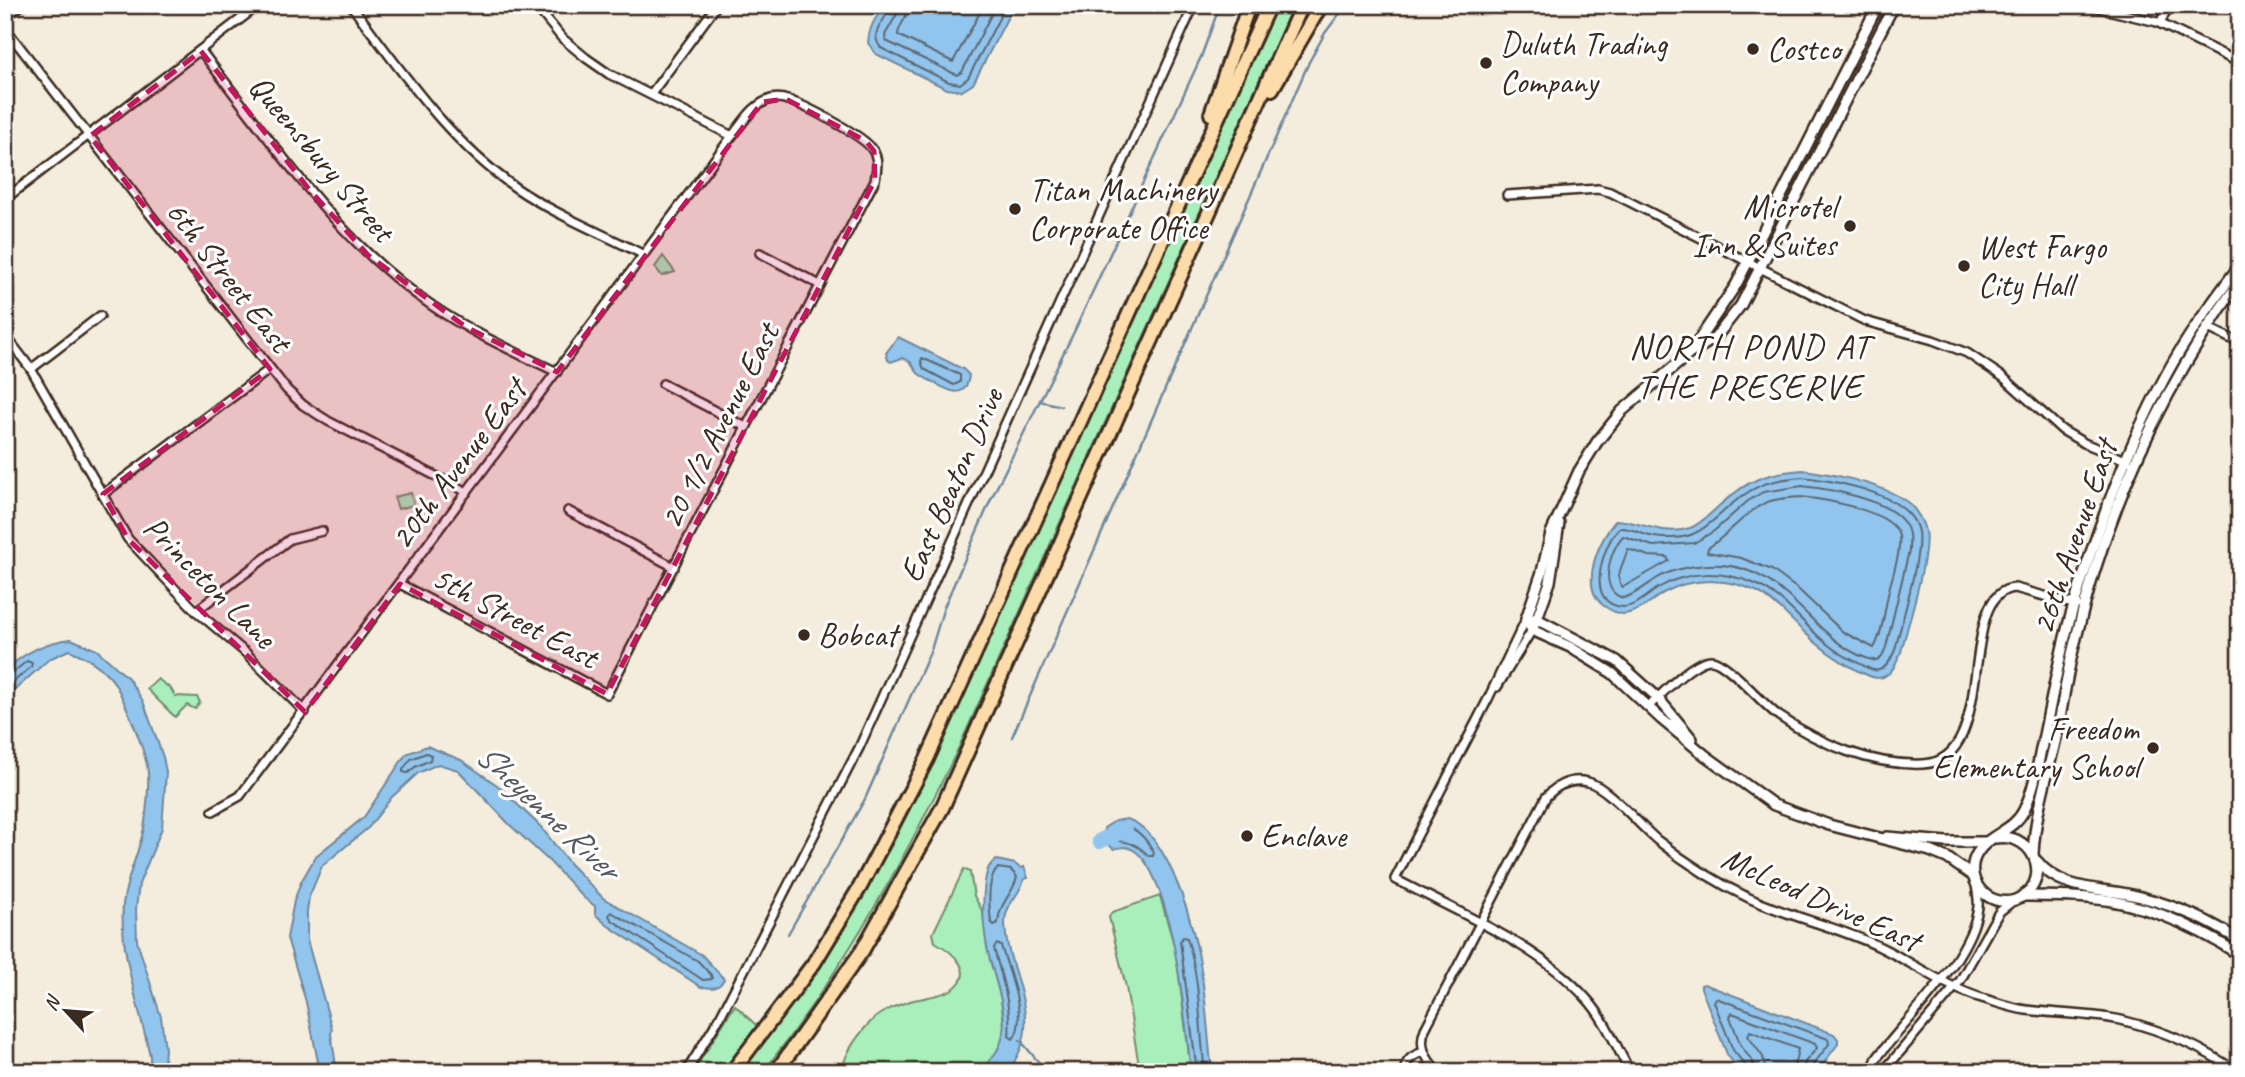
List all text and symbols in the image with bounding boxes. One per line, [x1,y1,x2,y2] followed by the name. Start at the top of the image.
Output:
[1500,23,1668,103] place label: Duluth Trading Company
[1767,28,1844,70] place label: Costco
[1745,41,1761,57] marker: Costco
[1478,55,1494,71] marker: Duluth Trading Company
[240,66,406,252] street label: Queensbury Street
[1029,169,1220,249] place label: Titan Machinery Corporate Office
[1692,186,1841,266] place label: Microtel Inn & Suites
[157,192,303,363] street label: 6th Street East
[1007,201,1023,217] marker: Titan Machinery Corporate Office
[1842,218,1858,234] marker: Microtel Inn & Suites
[1978,226,2107,306] place label: West Fargo City Hall
[1956,258,1972,274] marker: West Fargo City Hall
[649,314,790,535] street label: 20 1/2 Avenue East
[1629,324,1876,409] district label: NORTH POND AT THE PRESERVE
[381,368,538,557] street label: 20th Avenue East
[890,380,1013,588] street label: East Beaton Drive
[2021,431,2128,639] street label: 26th Avenue East
[135,507,287,659] street label: Princeton Lane
[425,556,608,679] street label: 5th Street East
[818,614,901,656] place label: Bobcat
[796,627,812,643] marker: Bobcat
[1933,708,2144,788] place label: Freedom Elementary School
[467,733,633,893] water label: Sheyenne River
[2145,740,2161,756] marker: Freedom Elementary School
[1261,815,1348,857] place label: Enclave
[1239,828,1255,844] marker: Enclave
[1715,837,1930,963] street label: McLeod Drive East
[32,976,102,1046] north arrow
[38,991,66,1015] text: N

